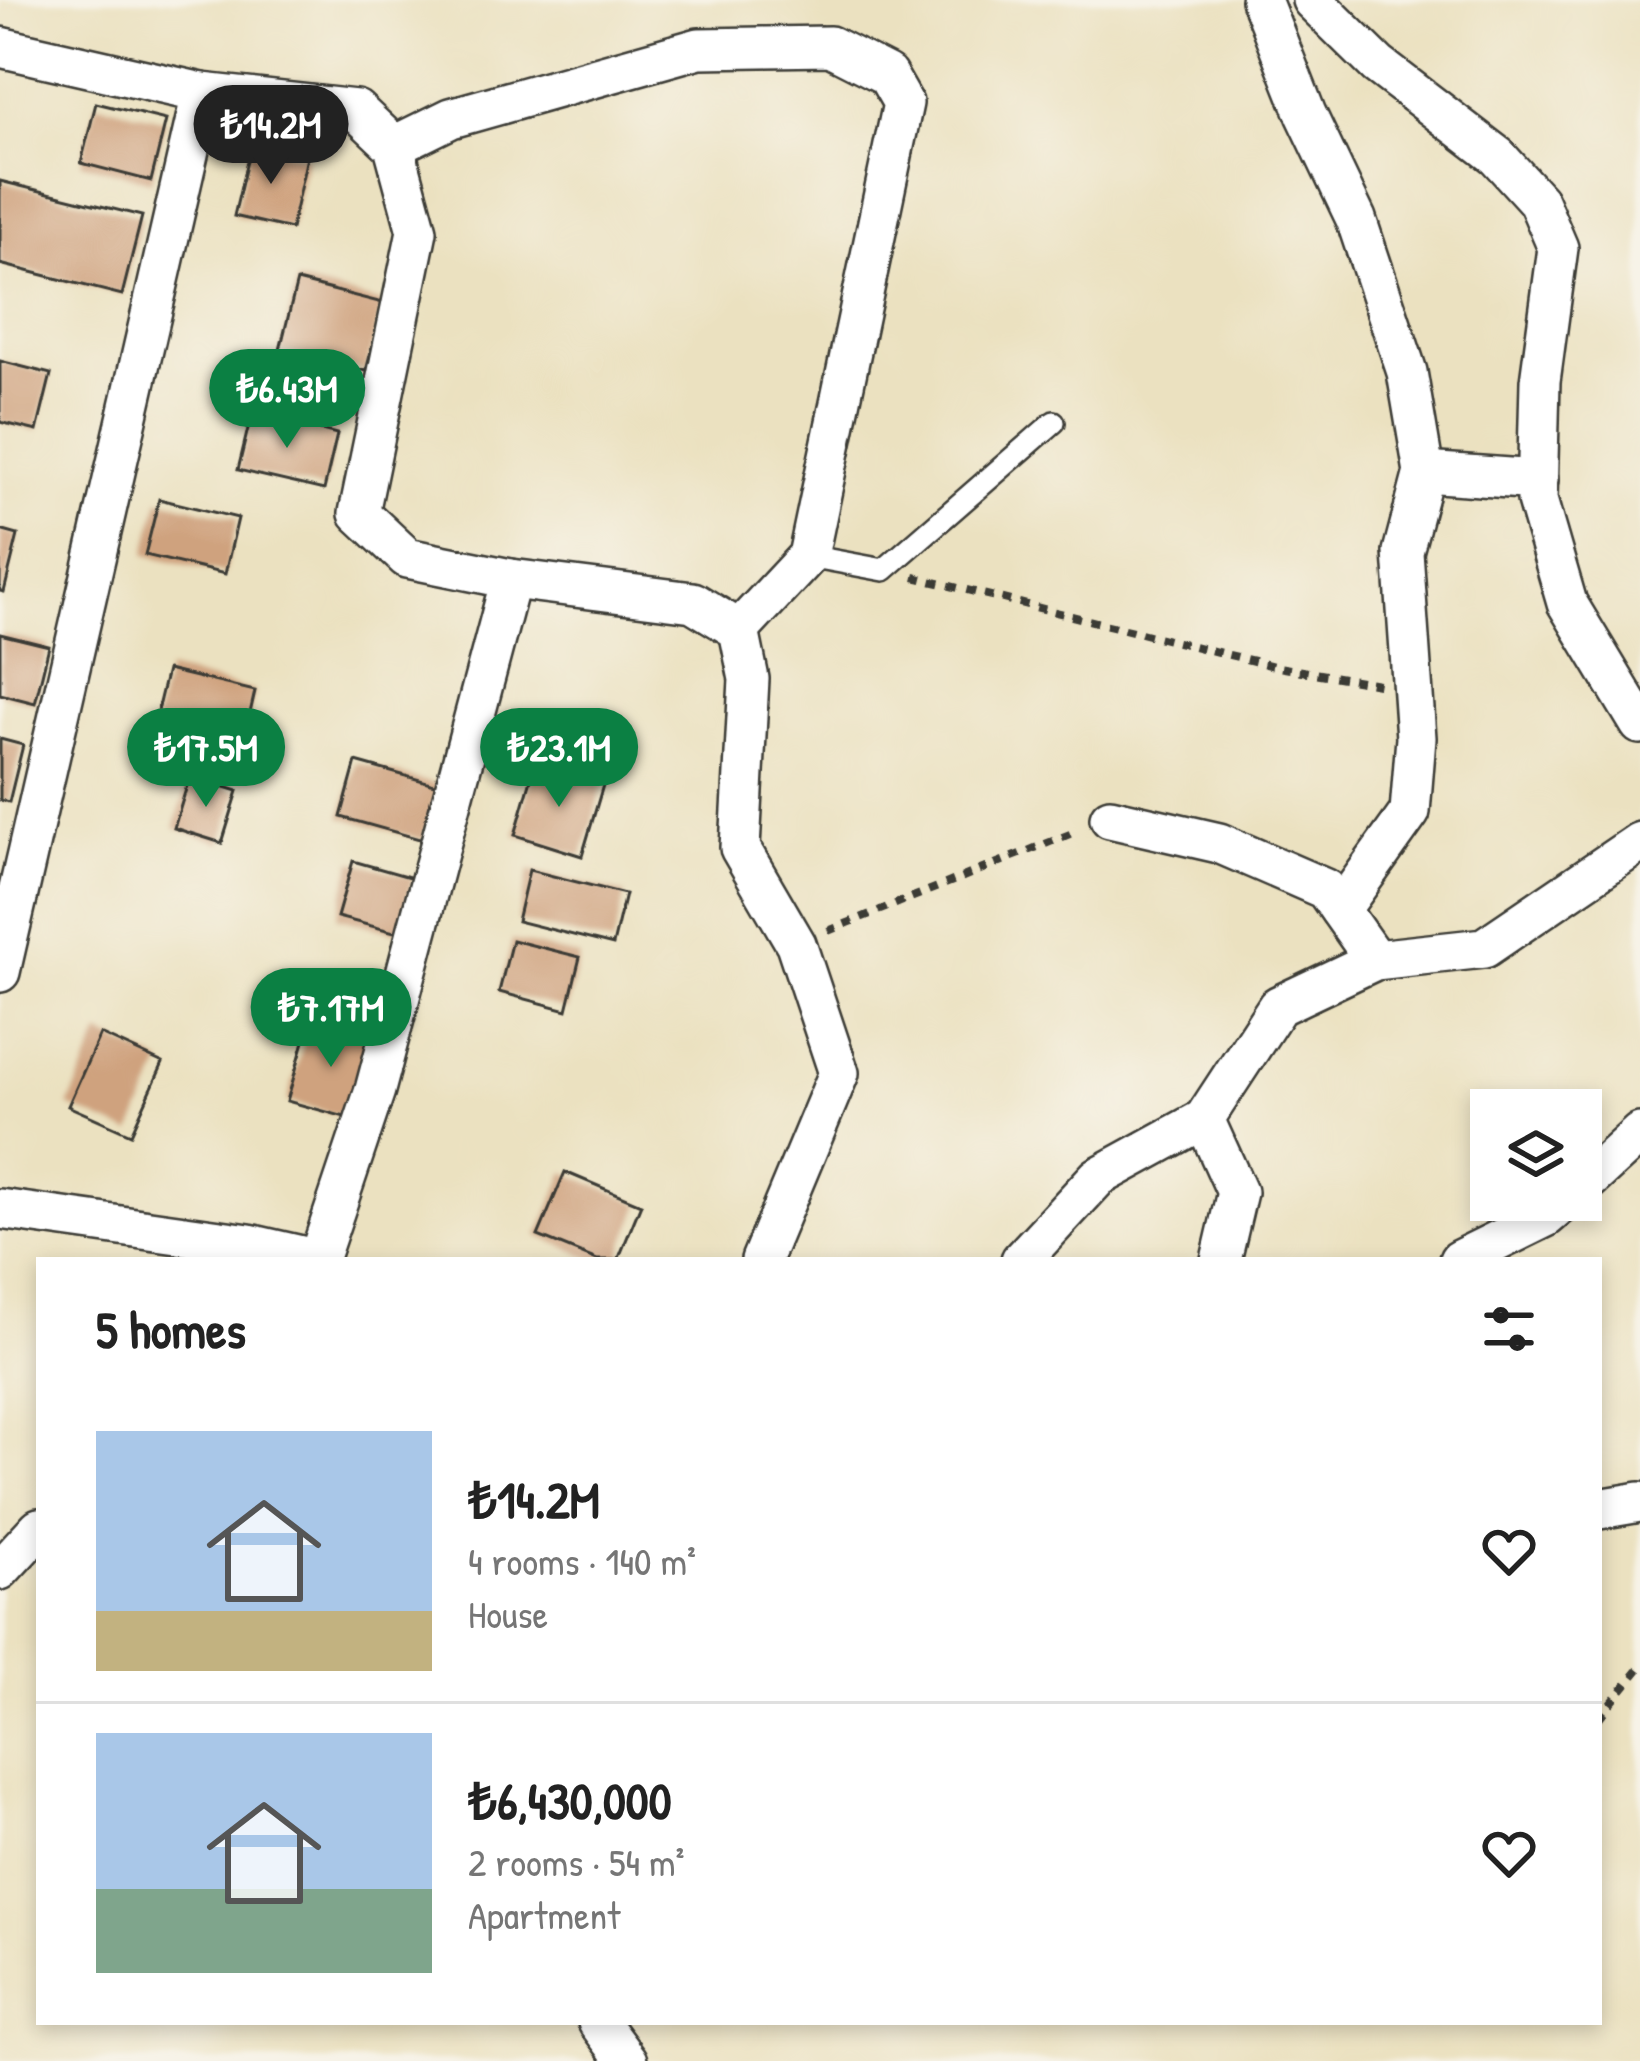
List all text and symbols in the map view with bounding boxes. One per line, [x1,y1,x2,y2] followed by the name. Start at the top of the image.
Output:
[173,85,369,187] pin: ₺14.2M
[221,97,321,150] text: ₺14.2M
[189,349,385,451] pin: ₺6.43M
[236,361,338,414] text: ₺6.43M
[108,708,304,810] pin: ₺17.5M
[461,708,657,810] pin: ₺23.1M
[154,720,258,773] text: ₺17.5M
[507,720,611,773] text: ₺23.1M
[233,968,429,1070] pin: ₺7.17M
[278,980,384,1033] text: ₺7.17M
[1470,1089,1602,1221] map controls
[1470,1089,1602,1221] button: layers
[96,1295,246,1364] text: 5 homes
[1476,1296,1542,1362] icon: filters
[468,1465,600,1534] text: ₺14.2M
[192,1479,336,1623] icon: home
[1476,1518,1542,1584] icon: heart
[468,1534,696,1587] text: 4 rooms · 140 m²
[468,1587,548,1640] text: House
[468,1766,672,1835] text: ₺6,430,000
[192,1781,336,1925] icon: home
[1476,1820,1542,1886] icon: heart
[468,1835,685,1888] text: 2 rooms · 54 m²
[468,1888,621,1941] text: Apartment

